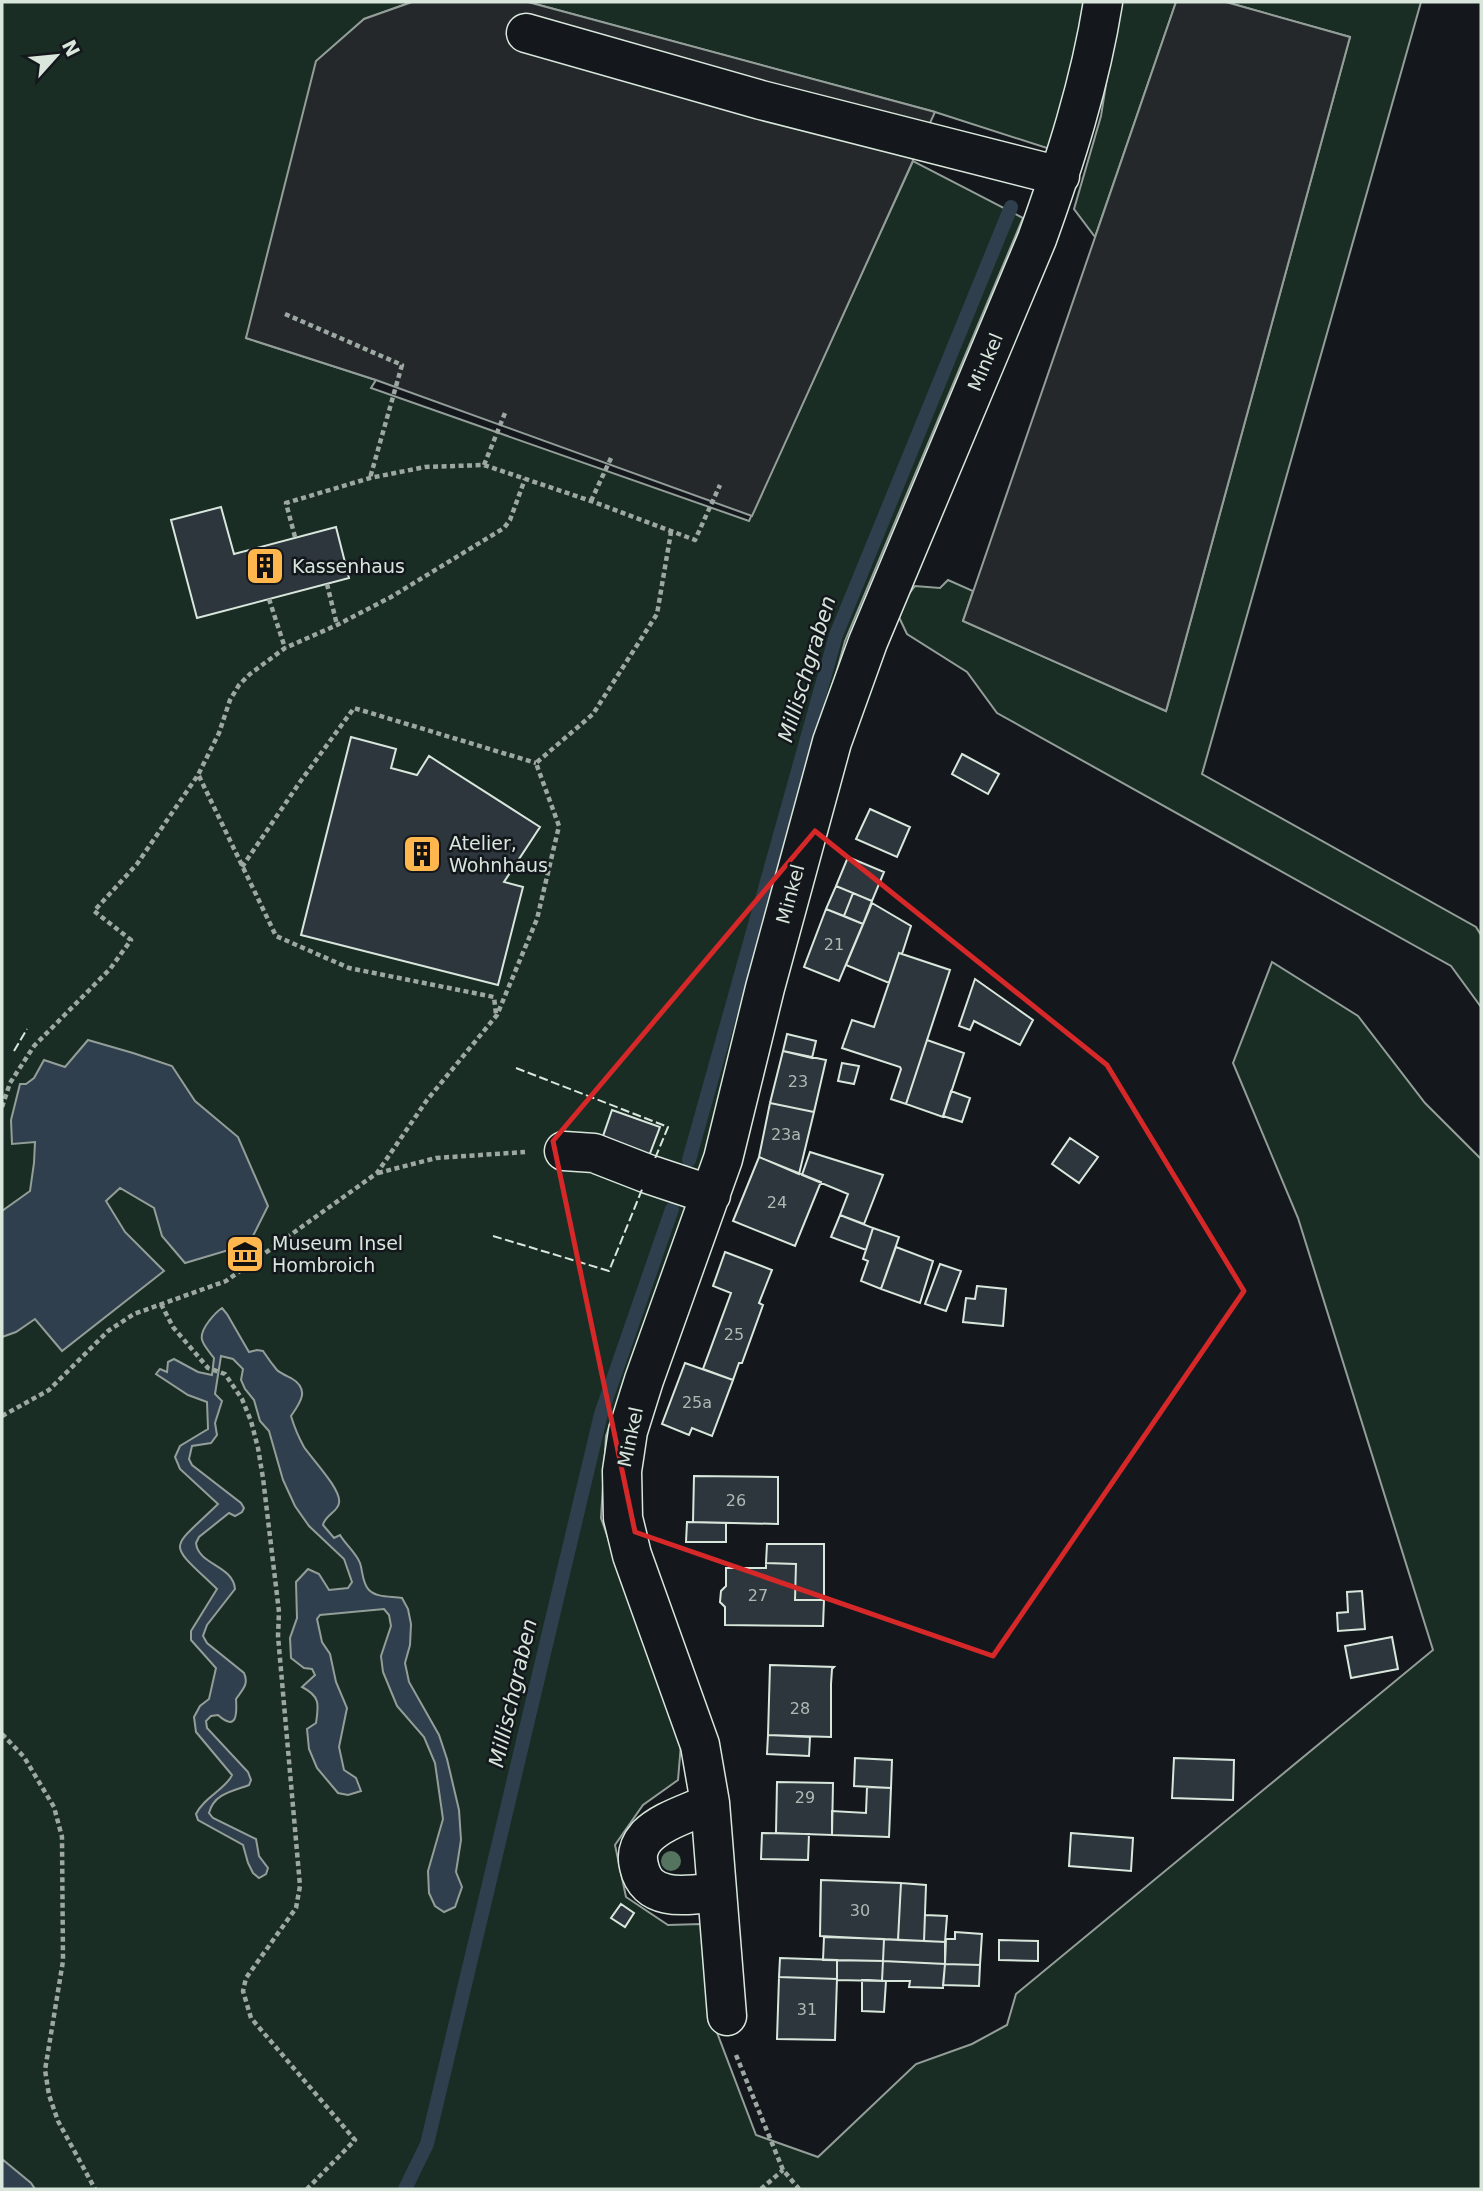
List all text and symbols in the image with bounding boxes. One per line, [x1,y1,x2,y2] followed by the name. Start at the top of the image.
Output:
[21,21,91,91] north arrow
[58,36,85,60] text: N
[963,330,1007,394] street label: Minkel
[244,545,286,587] building icon: Kassenhaus
[292,555,405,577] place label: Kassenhaus
[773,593,841,745] water label: Millischgraben
[449,832,548,876] place label: Atelier, Wohnhaus
[401,833,443,875] building icon: Atelier, Wohnhaus
[771,862,809,926] street label: Minkel
[824,935,844,954] house number: 21
[788,1072,808,1091] house number: 23
[771,1125,801,1144] house number: 23a
[767,1193,787,1212] house number: 24
[272,1232,403,1276] place label: Museum Insel Hombroich
[224,1233,266,1275] museum icon: Museum Insel Hombroich
[724,1325,744,1344] house number: 25
[682,1393,712,1412] house number: 25a
[613,1405,647,1469] street label: Minkel
[726,1491,746,1510] house number: 26
[748,1586,768,1605] house number: 27
[484,1616,542,1770] water label: Millischgraben
[790,1699,810,1718] house number: 28
[795,1788,815,1807] house number: 29
[850,1901,870,1920] house number: 30
[797,2000,817,2019] house number: 31

